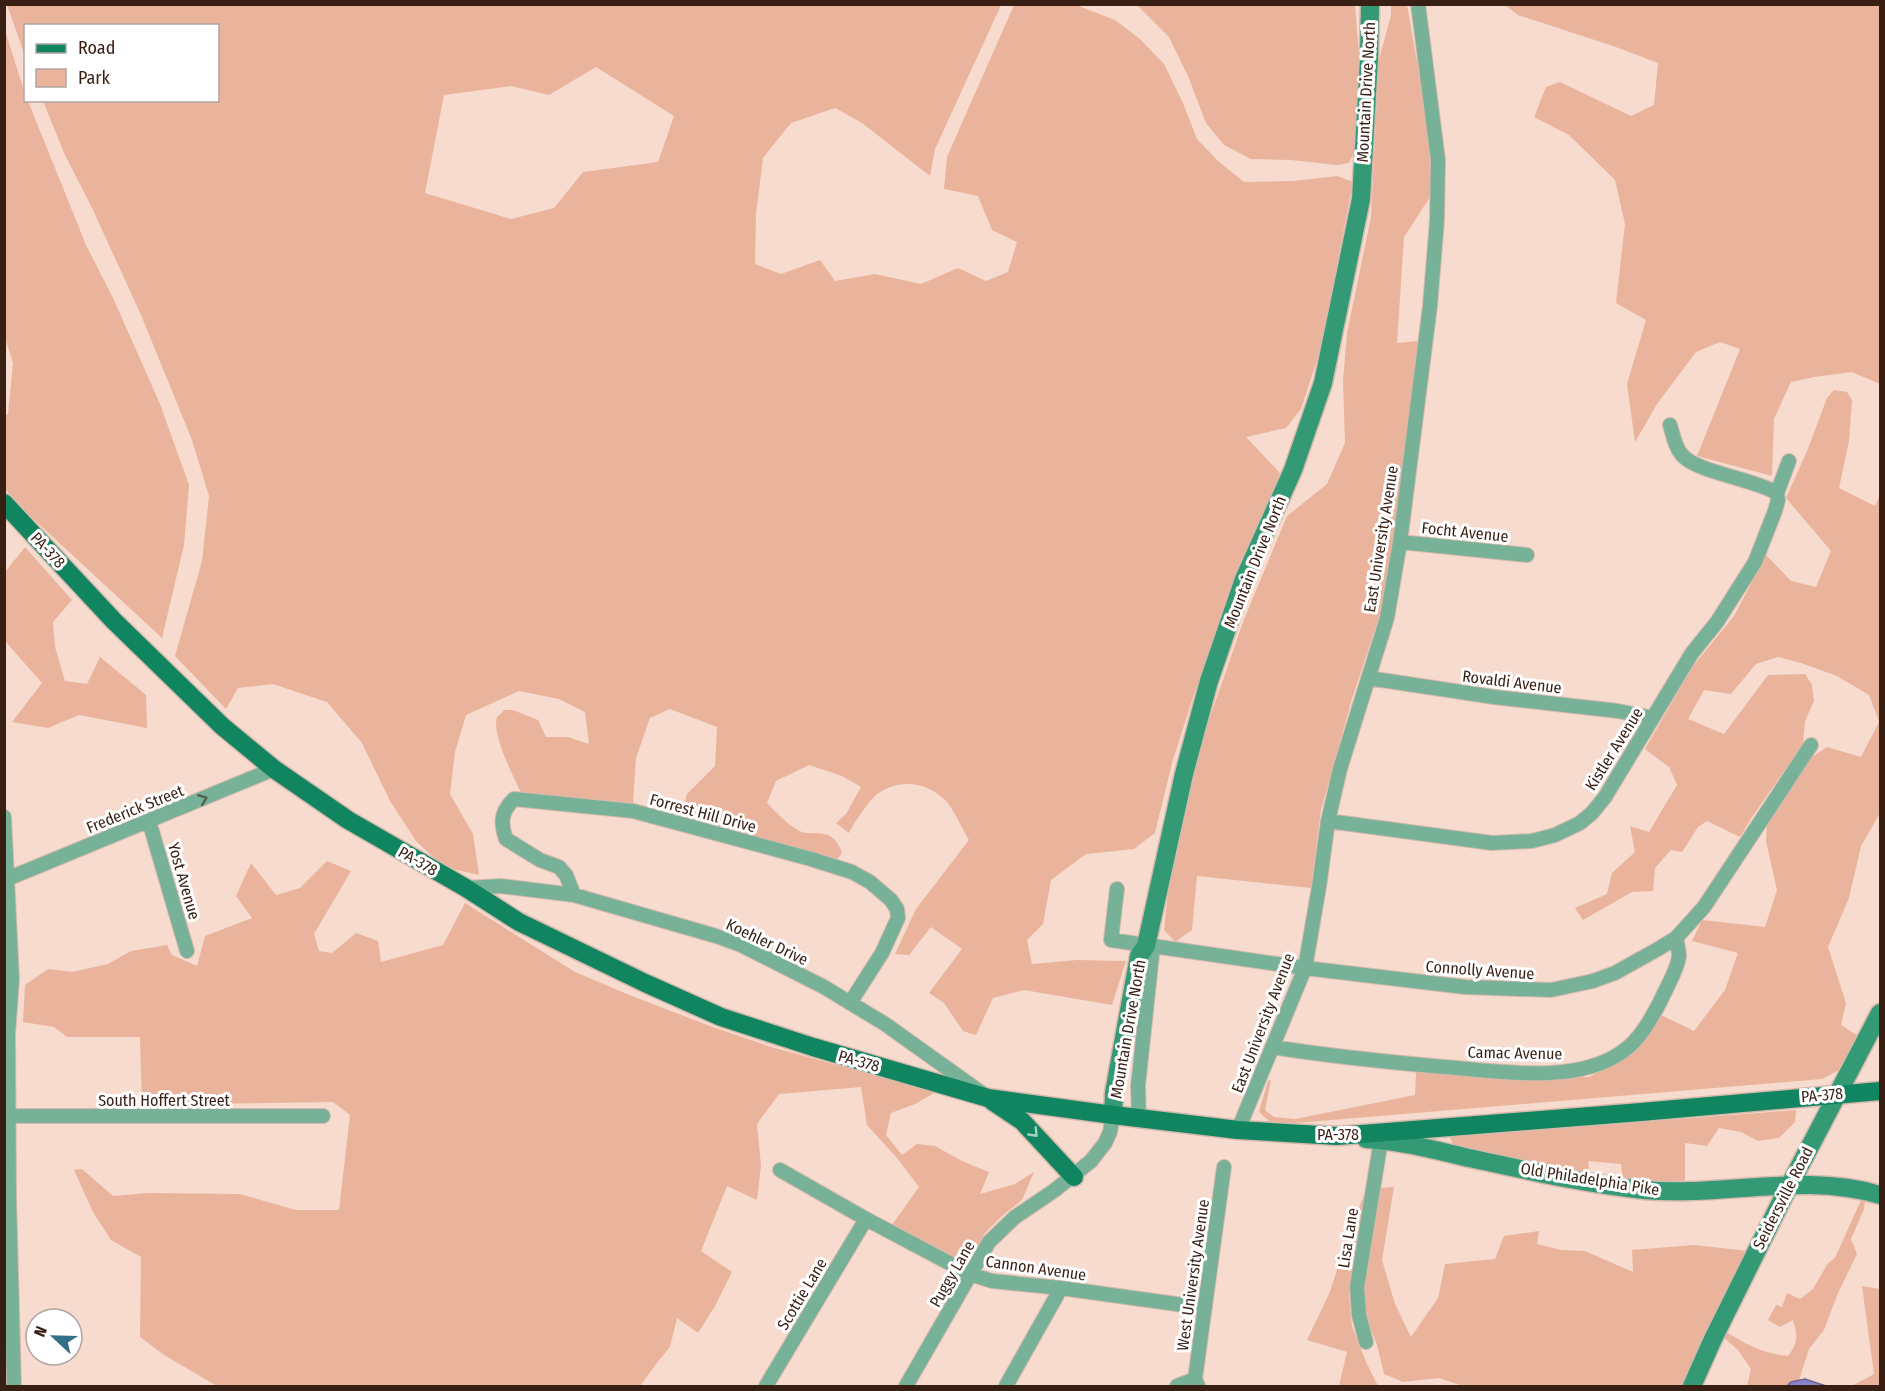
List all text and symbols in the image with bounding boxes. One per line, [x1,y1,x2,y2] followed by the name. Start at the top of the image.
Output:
[1353,21,1379,163] street label: Mountain Drive North
[24,24,219,102] legend
[78,37,115,59] text: Road
[78,67,111,89] text: Park
[1360,464,1402,614] street label: East University Avenue
[1220,493,1290,631] street label: Mountain Drive North
[1421,518,1509,546] street label: Focht Avenue
[27,528,69,572] street label: PA-378
[1461,666,1563,698] street label: Rovaldi Avenue
[1581,704,1647,794] street label: Kistler Avenue
[84,781,187,837] street label: Frederick Street
[648,790,758,836] street label: Forrest Hill Drive
[196,794,207,806] one-way arrow
[164,840,204,922] street label: Yost Avenue
[395,842,441,880] street label: PA-378
[723,915,811,969] street label: Koehler Drive
[1228,950,1298,1096] street label: East University Avenue
[1425,957,1535,983] street label: Connolly Avenue
[1106,958,1150,1100] street label: Mountain Drive North
[1468,1043,1563,1063] street label: Camac Avenue
[836,1046,882,1076] street label: PA-378
[1800,1084,1844,1106] street label: PA-378
[98,1091,231,1110] street label: South Hoffert Street
[1317,1125,1359,1144] street label: PA-378
[1027,1126,1038,1137] one-way arrow
[1749,1143,1817,1253] street label: Seidersville Road
[1519,1159,1661,1199] street label: Old Philadelphia Pike
[1173,1198,1213,1352] street label: West University Avenue
[1334,1206,1362,1269] street label: Lisa Lane
[925,1237,979,1311] street label: Puggy Lane
[984,1252,1088,1284] street label: Cannon Avenue
[773,1255,831,1333] street label: Scottie Lane
[24,1307,84,1367] north arrow
[30,1324,51,1340] text: N

